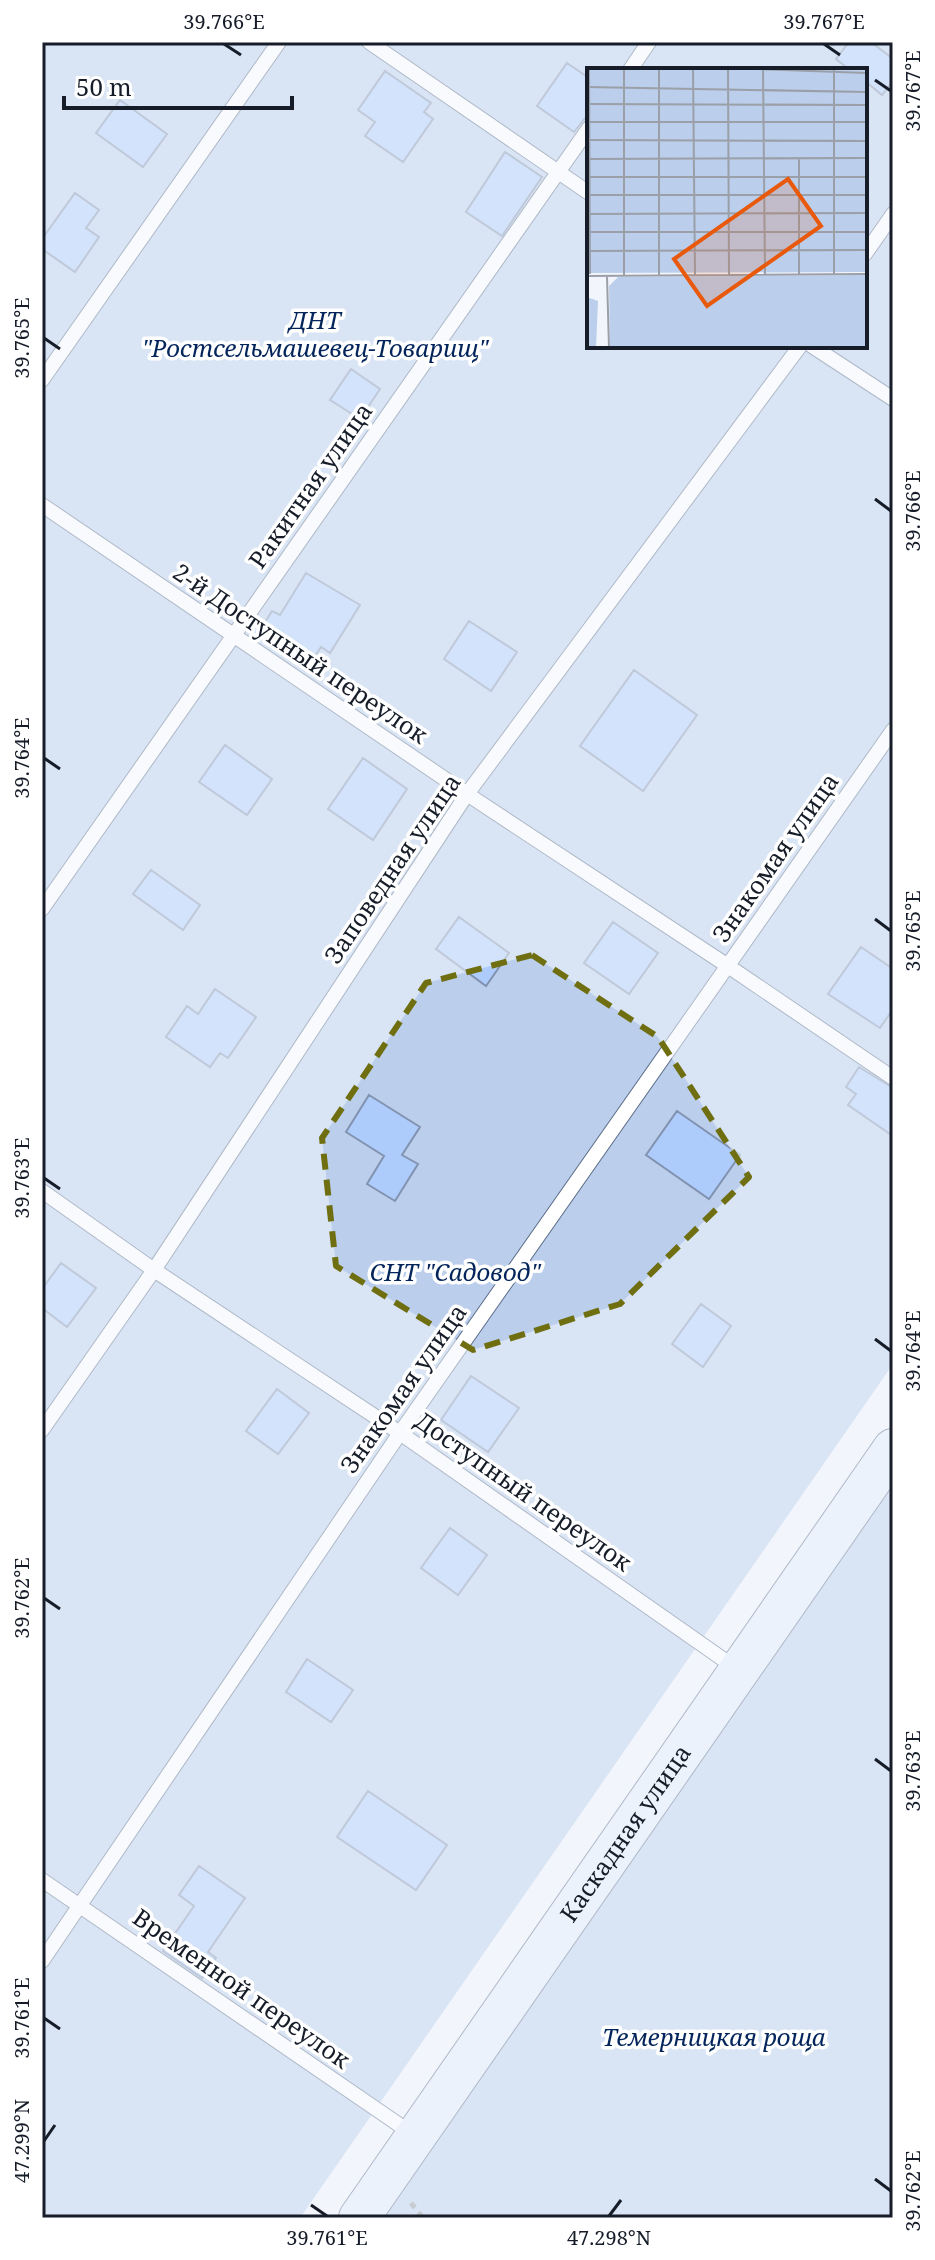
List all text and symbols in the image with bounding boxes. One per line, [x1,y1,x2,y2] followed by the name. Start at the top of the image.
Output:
[183,8,265,35] text: 39.766°E
[783,8,865,35] text: 39.767°E
[899,50,926,132] text: 39.767°E
[64,60,292,110] scale bar
[587,68,867,348] inset map
[76,70,132,103] text: 50 m
[8,297,35,379] text: 39.765°E
[142,303,489,364] park label: ДНТ "Ростсельмашевец-Товарищ"
[240,396,379,575] street label: Ракитная улица
[899,470,926,552] text: 39.766°E
[167,555,435,751] street label: 2-й Доступный переулок
[8,717,35,799] text: 39.764°E
[704,766,846,948] street label: Знакомая улица
[316,767,468,970] street label: Заповедная улица
[899,890,926,972] text: 39.765°E
[8,1137,35,1219] text: 39.763°E
[370,1255,542,1288] park label: СНТ "Садовод"
[332,1297,474,1479] street label: Знакомая улица
[899,1310,926,1392] text: 39.764°E
[409,1403,639,1578] street label: Доступный переулок
[8,1557,35,1639] text: 39.762°E
[899,1730,926,1812] text: 39.763°E
[552,1737,698,1928] street label: Каскадная улица
[127,1900,358,2076] street label: Временной переулок
[8,1977,35,2059] text: 39.761°E
[602,2020,826,2053] park label: Темерницкая роща
[8,2099,35,2183] text: 47.299°N
[899,2150,926,2232] text: 39.762°E
[286,2224,368,2251] text: 39.761°E
[567,2224,651,2251] text: 47.298°N

